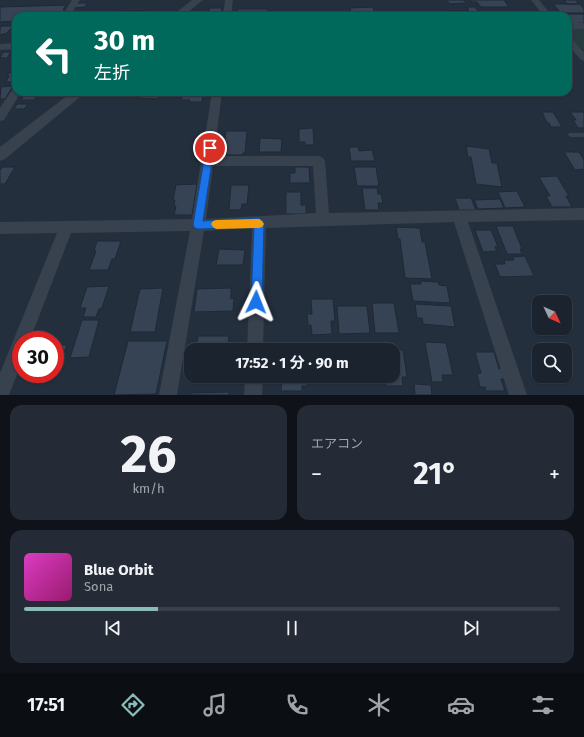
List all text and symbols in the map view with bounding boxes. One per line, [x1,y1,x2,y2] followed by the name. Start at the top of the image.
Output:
[94,24,155,57] text: 30 m
[28,28,80,80] icon: left
[94,62,130,84] text: 左折
[193,131,227,165] pin
[199,137,221,159] icon: arrive
[235,281,277,323] position arrow
[532,295,572,335] north arrow
[532,295,572,383] map controls
[12,331,64,383] speed limit sign: 30
[532,343,572,383] button: search
[235,354,349,372] text: 17:52 · 1 分 · 90 m
[120,423,177,486] text: 26
[311,436,363,451] text: エアコン
[413,456,458,492] text: 21°
[311,461,322,488] text: −
[549,461,560,488] text: +
[132,481,165,496] text: km/h
[84,561,153,579] text: Blue Orbit
[84,579,113,594] text: Sona
[102,617,124,639] icon: previous
[281,617,303,639] icon: pause
[460,617,482,639] icon: next
[119,691,147,719] icon: directions
[201,691,229,719] icon: music
[283,691,311,719] icon: phone
[365,691,393,719] icon: climate
[447,691,475,719] icon: car
[529,691,557,719] icon: filters
[27,694,65,716] text: 17:51

